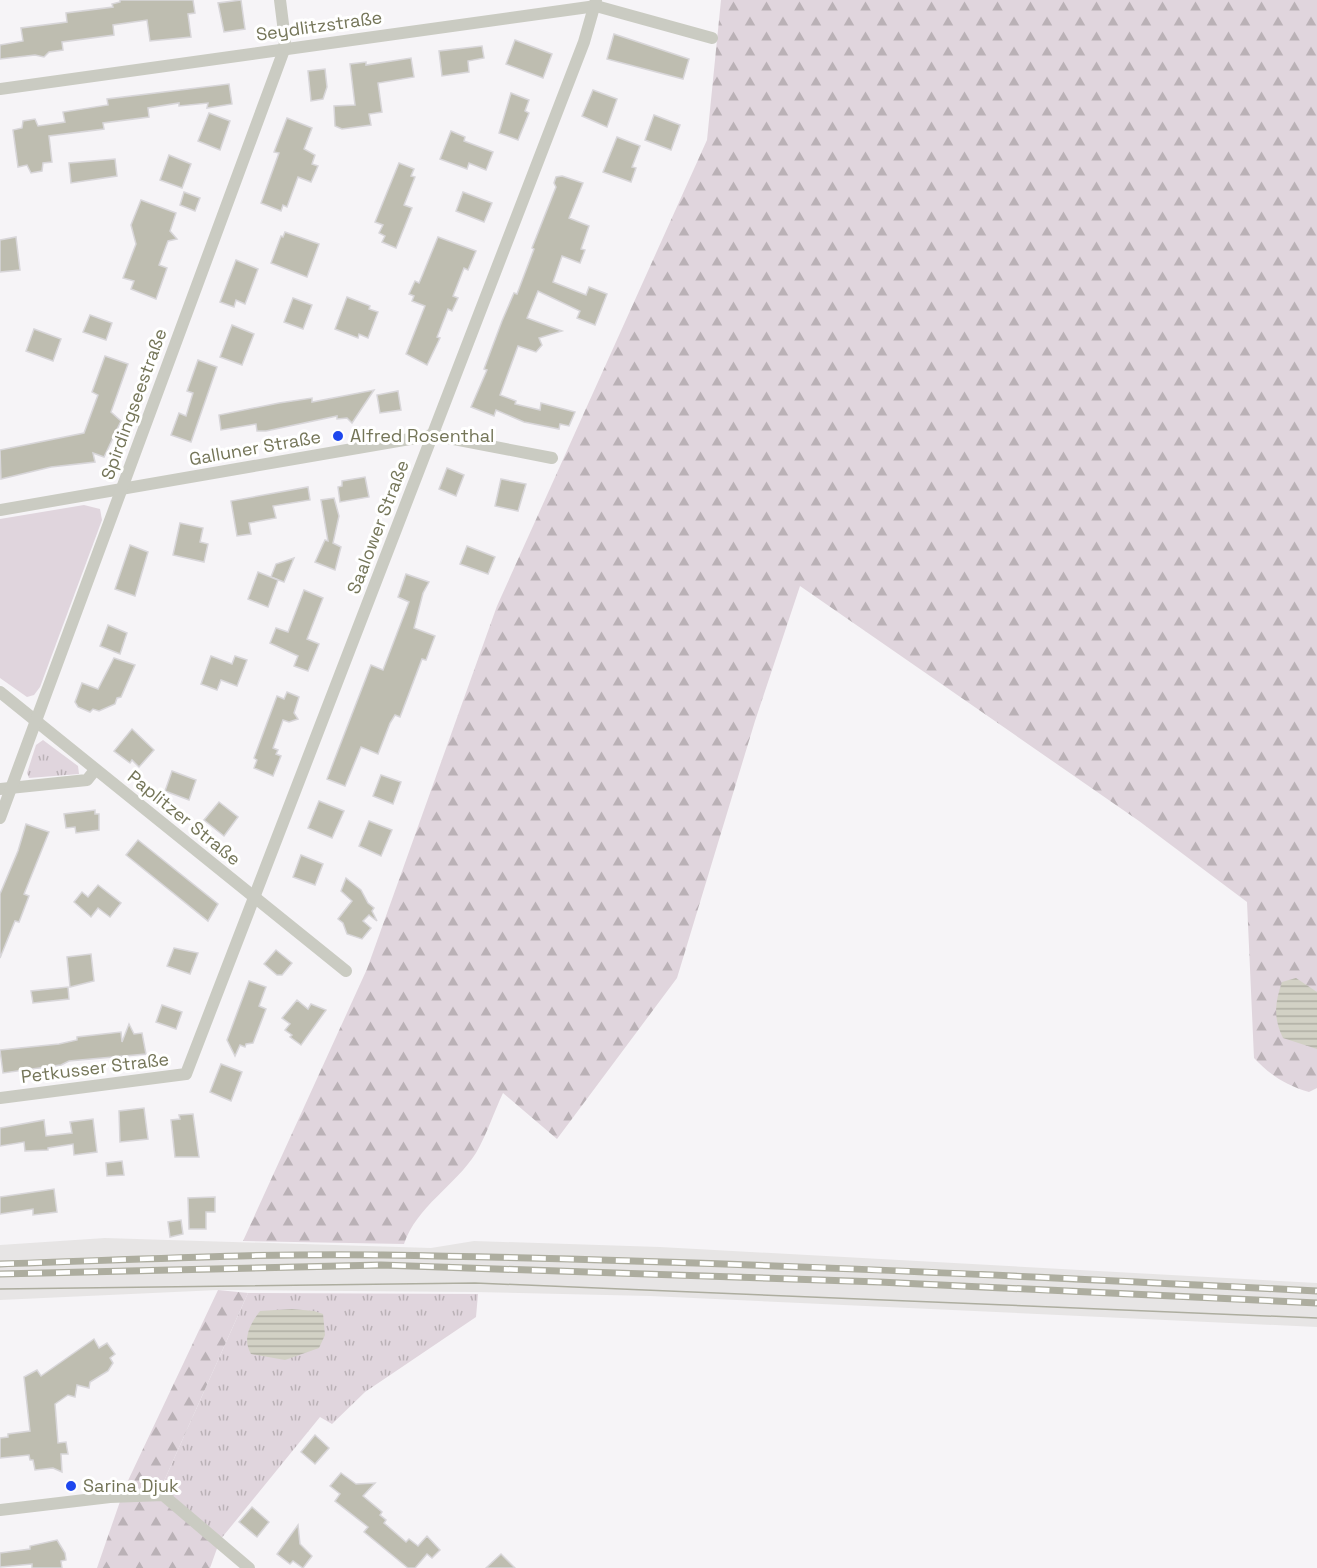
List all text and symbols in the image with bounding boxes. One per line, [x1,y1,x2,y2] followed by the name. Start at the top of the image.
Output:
[254,5,383,46] street label: Seydlitzstraße
[95,325,172,483] street label: Spirdingseestraße
[350,424,495,447] place label: Alfred Rosenthal
[187,425,323,470] street label: Galluner Straße
[331,429,345,443] marker: Alfred Rosenthal
[341,457,414,597] street label: Saalower Straße
[123,765,246,870] street label: Paplitzer Straße
[20,1047,170,1088] street label: Petkusser Straße
[83,1474,179,1497] place label: Sarina Djuk
[64,1479,78,1493] marker: Sarina Djuk

